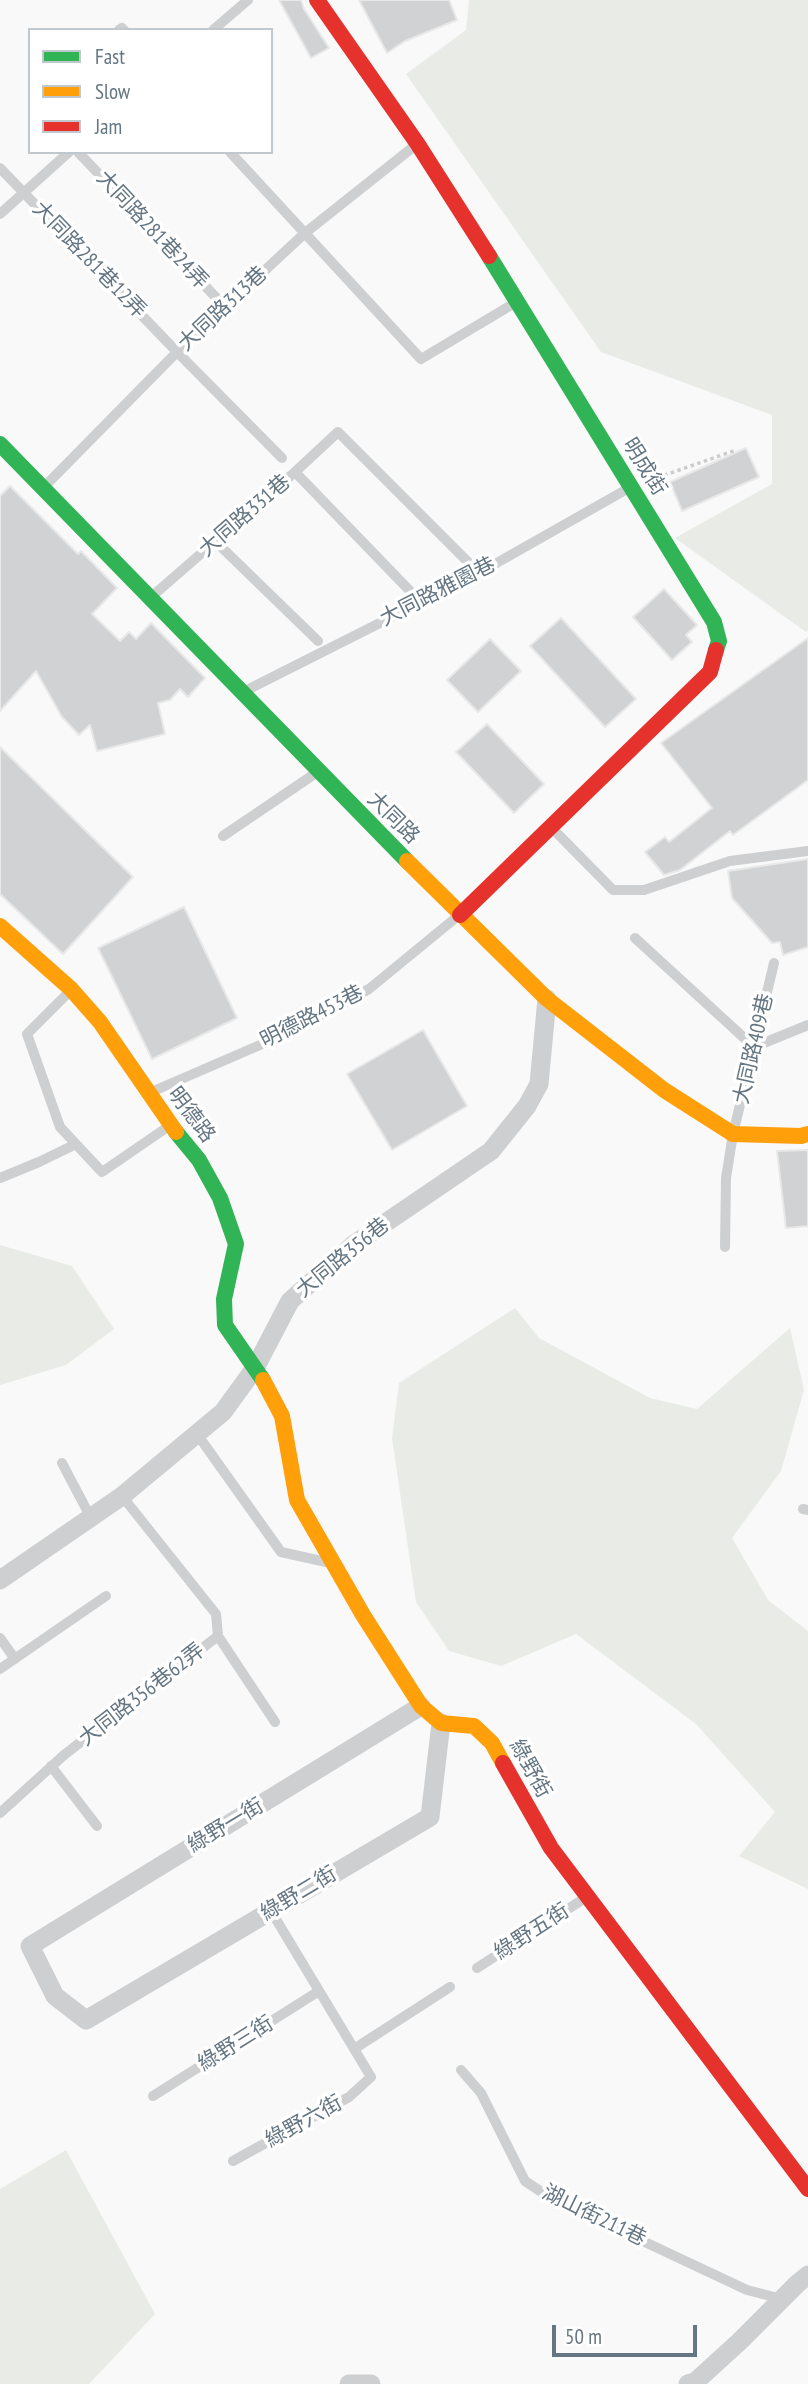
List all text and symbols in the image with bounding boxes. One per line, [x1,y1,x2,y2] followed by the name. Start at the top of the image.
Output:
[28,28,273,154] legend
[95,43,125,70] text: Fast
[95,78,130,105] text: Slow
[95,113,122,140] text: Jam
[91,166,213,294] street label: 大同路281巷24弄
[27,196,151,324] street label: 大同路281巷12弄
[173,261,273,357] street label: 大同路313巷
[617,434,671,500] street label: 明成街
[194,470,296,562] street label: 大同路331巷
[376,552,500,632] street label: 大同路雅園巷
[362,787,424,849] street label: 大同路
[256,980,368,1054] street label: 明德路453巷
[729,991,779,1107] street label: 大同路409巷
[162,1082,220,1148] street label: 明德路
[291,1213,395,1303] street label: 大同路356巷
[74,1638,210,1752] street label: 大同路356巷62弄
[504,1735,556,1803] street label: 綠野街
[184,1794,268,1858] street label: 綠野一街
[257,1862,341,1926] street label: 綠野二街
[490,1899,574,1965] street label: 綠野五街
[194,2011,278,2077] street label: 綠野三街
[261,2091,347,2153] street label: 綠野六街
[538,2180,650,2252] street label: 湖山街211巷
[556,2310,701,2354] scale bar
[565,2323,602,2350] text: 50 m

